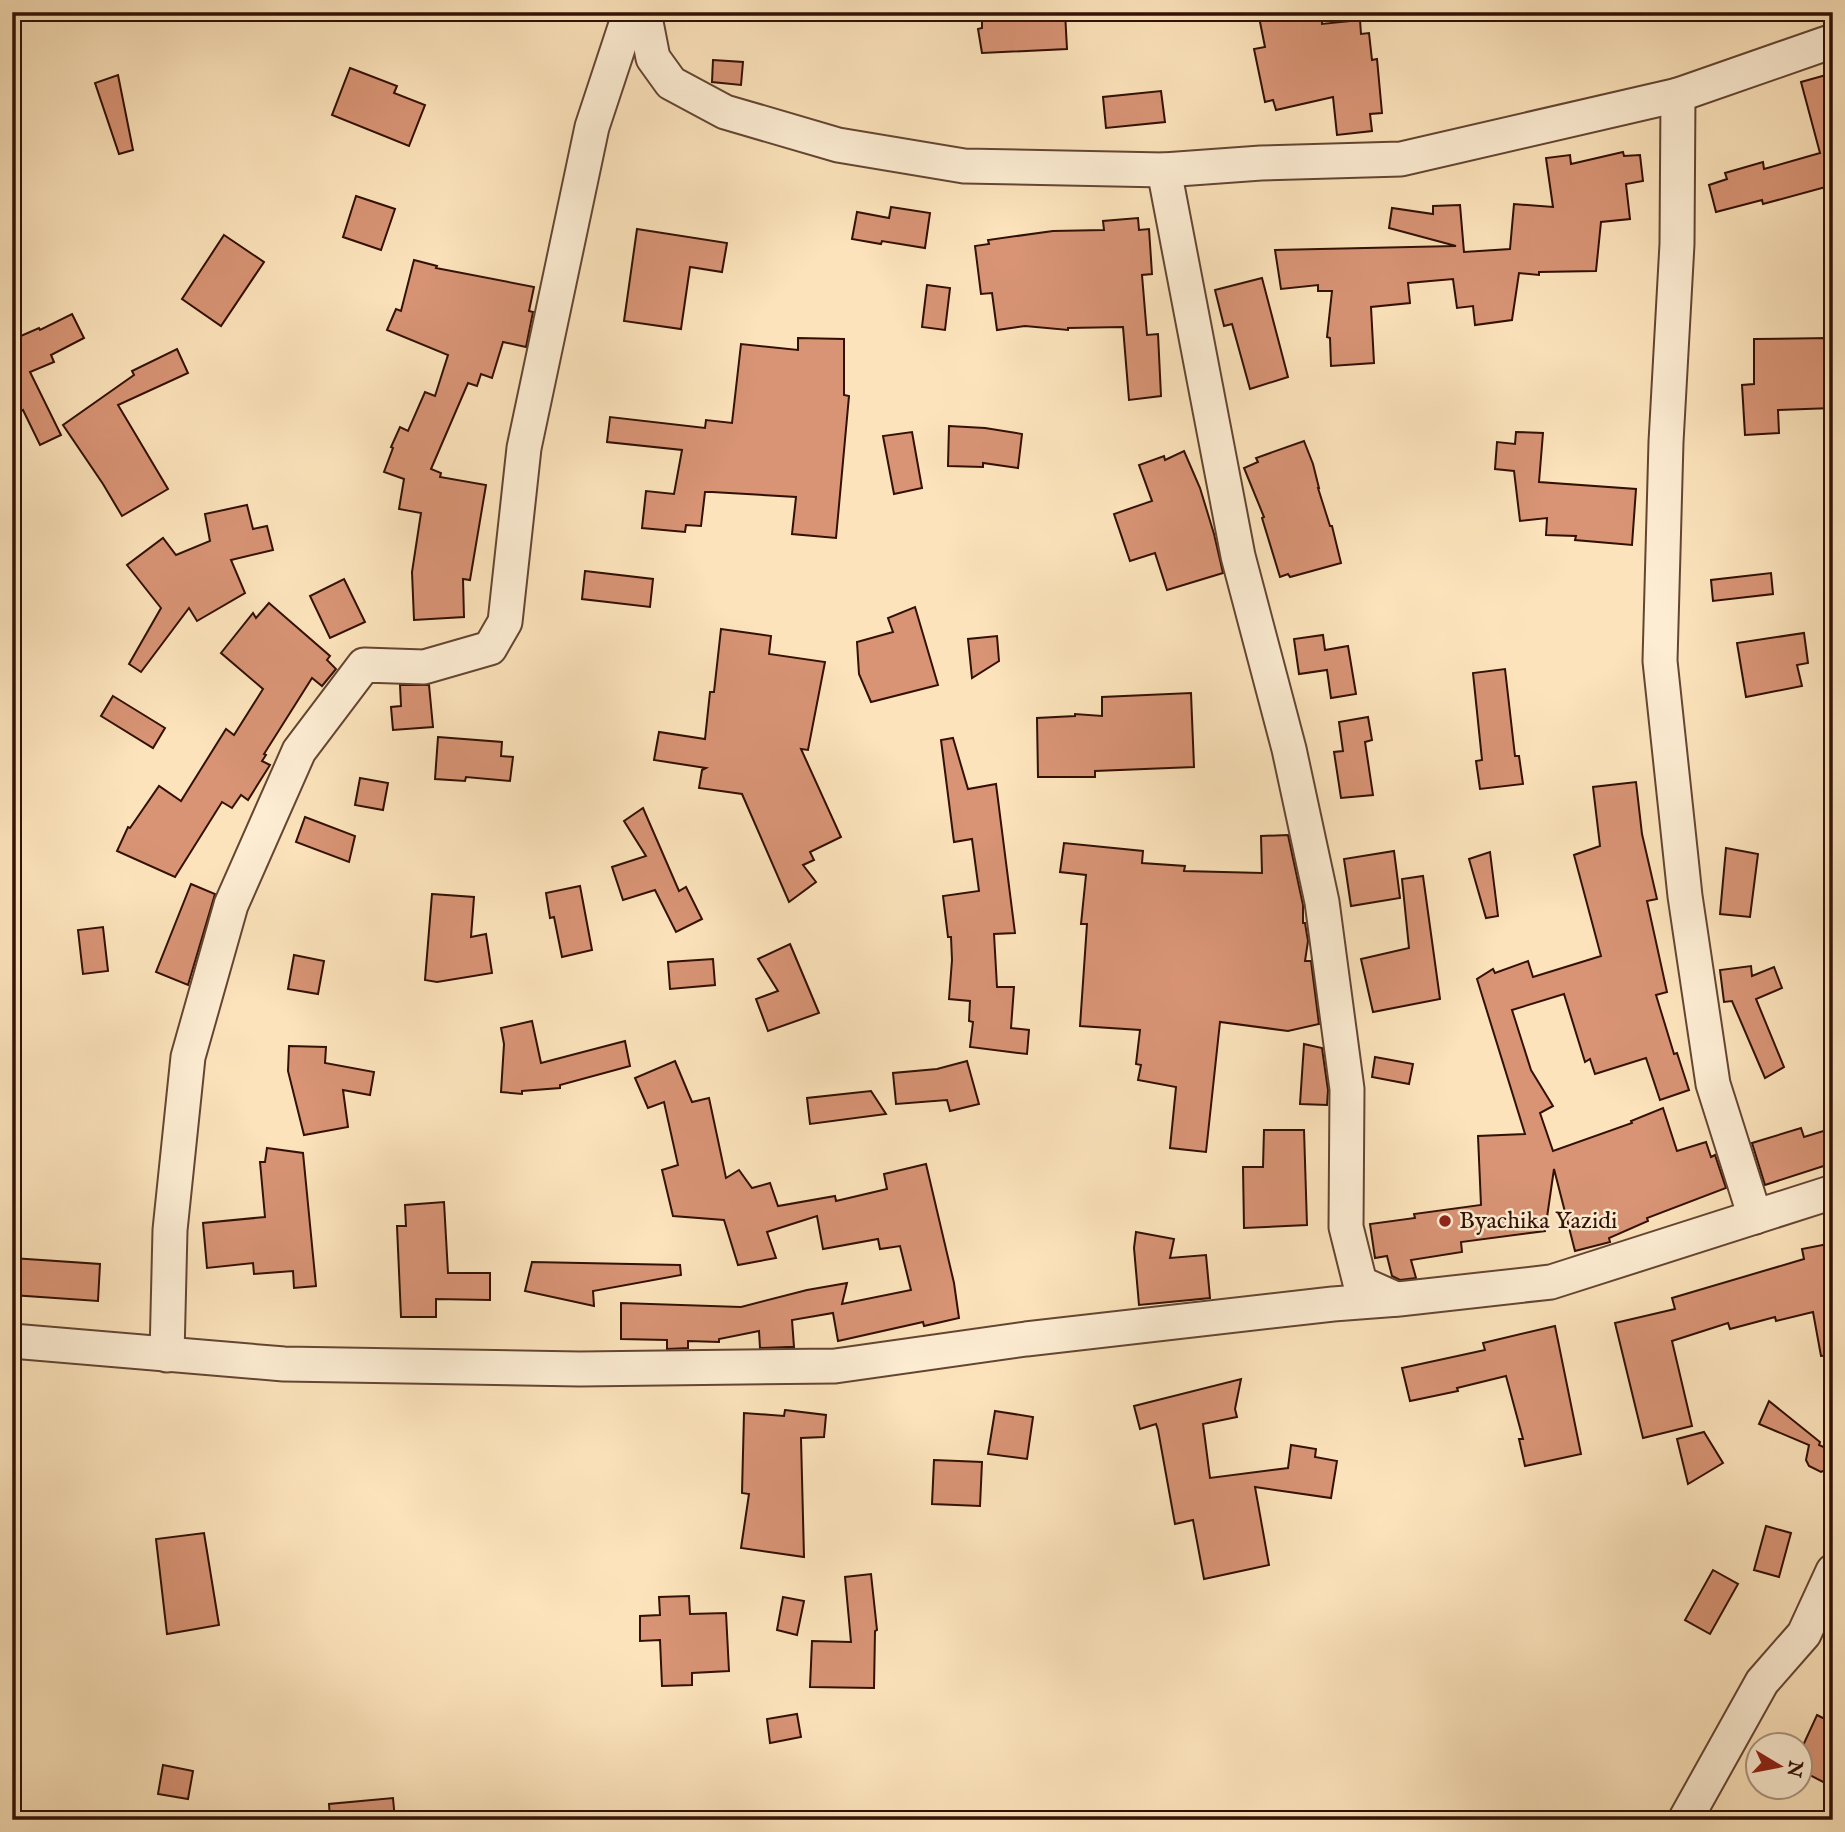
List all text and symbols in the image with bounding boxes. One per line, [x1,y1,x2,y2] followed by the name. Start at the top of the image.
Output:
[1459,1206,1617,1237] place label: Byachika Yazidi
[1437,1213,1453,1229] marker: Byachika Yazidi
[1744,1730,1814,1800] north arrow
[1780,1757,1807,1779] text: N

